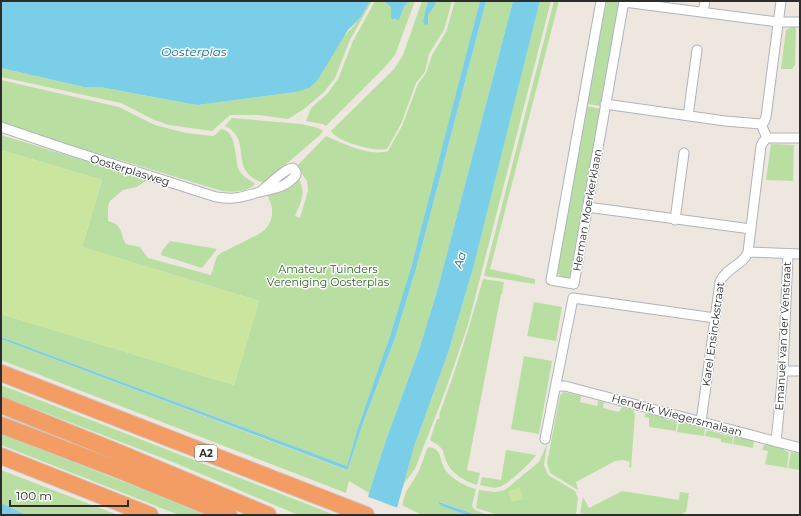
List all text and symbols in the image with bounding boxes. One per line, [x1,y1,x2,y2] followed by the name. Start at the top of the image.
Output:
[161,44,227,59] water label: Oosterplas
[569,148,605,272] street label: Herman Moerkerklaan
[88,151,172,189] street label: Oosterplasweg
[450,250,469,271] water label: Aa
[772,261,794,411] street label: Emanuel van der Venstraat
[267,262,390,289] park label: Amateur Tuinders Vereniging Oosterplas
[699,280,727,387] street label: Karel Ensinckstraat
[610,391,744,439] street label: Hendrik Wiegersmalaan
[195,445,217,461] road number: A2
[10,482,128,508] scale bar
[16,488,52,503] text: 100 m

